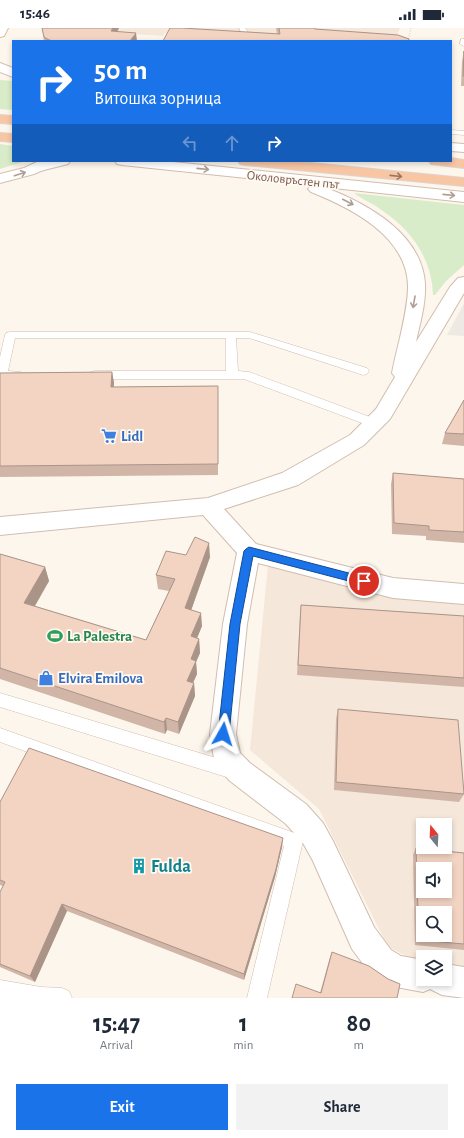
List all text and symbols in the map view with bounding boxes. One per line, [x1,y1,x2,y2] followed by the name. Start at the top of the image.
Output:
[20,6,50,21] text: 15:46
[28,56,80,108] icon: right
[94,57,148,85] text: 50 m
[94,90,221,108] text: Витошка зорница
[179,132,201,154] icon: left
[221,132,243,154] icon: ahead
[263,132,285,154] icon: right
[196,166,209,173] one-way arrow
[246,169,340,192] street label: Околовръстен път
[14,170,27,177] one-way arrow
[389,172,402,179] one-way arrow
[442,191,455,199] one-way arrow
[342,198,354,206] one-way arrow
[410,295,418,308] one-way arrow
[100,427,118,445] supermarket icon: Lidl
[121,429,143,444] place label: Lidl
[347,564,381,598] pin
[353,570,375,592] icon: arrive
[46,627,64,645] sports icon: La Palestra
[67,629,132,644] place label: La Palestra
[37,669,55,687] shop icon: Elvira Emilova
[58,671,143,686] place label: Elvira Emilova
[202,713,244,755] position arrow
[416,818,452,854] north arrow
[416,818,452,986] map controls
[130,857,148,875] building icon: Fulda
[151,858,191,876] place label: Fulda
[416,862,452,898] button: sound
[416,906,452,942] button: search
[416,950,452,986] button: layers
[93,1012,140,1036] text: 15:47
[239,1012,248,1036] text: 1
[347,1012,371,1036] text: 80
[100,1039,133,1052] text: Arrival
[233,1039,253,1052] text: min
[354,1039,364,1052] text: m
[16,1084,228,1130] button: Exit
[236,1084,448,1130] button: Share

